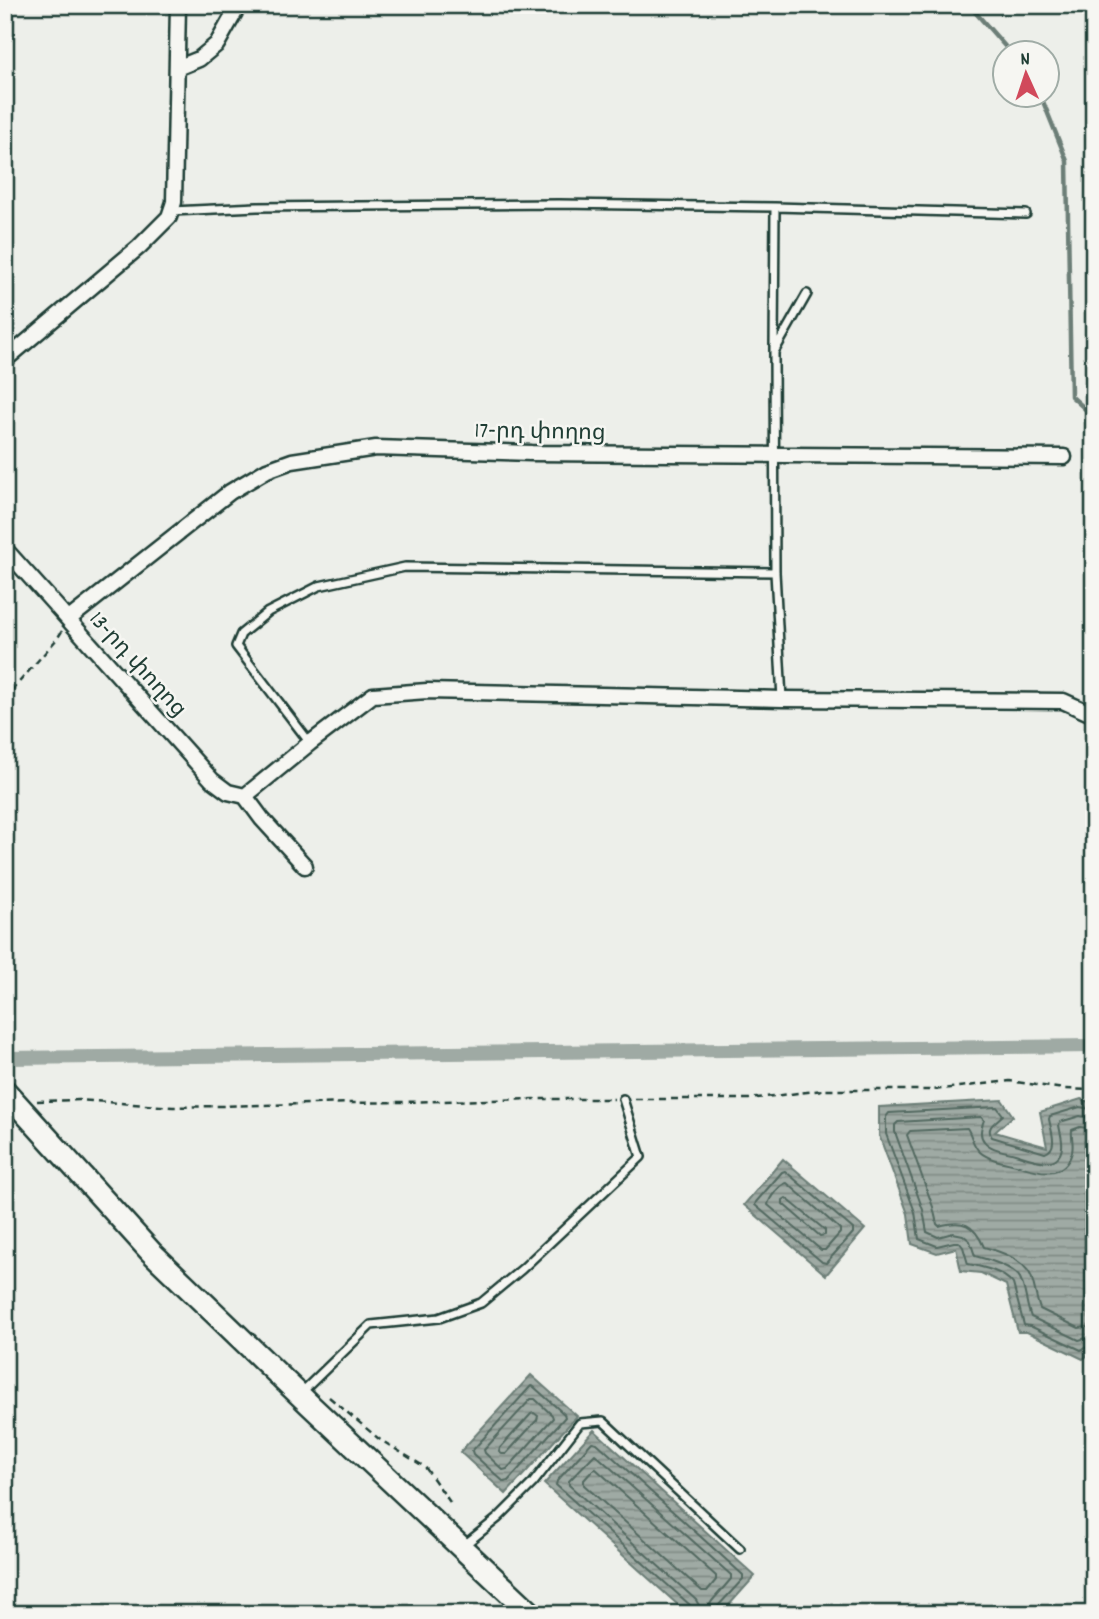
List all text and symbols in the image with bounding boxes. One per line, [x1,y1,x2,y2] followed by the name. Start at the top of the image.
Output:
[990,38,1060,108] north arrow
[1020,47,1031,74] text: N
[474,416,606,451] street label: 17-րդ փողոց
[80,605,193,726] street label: 13-րդ փողոց

